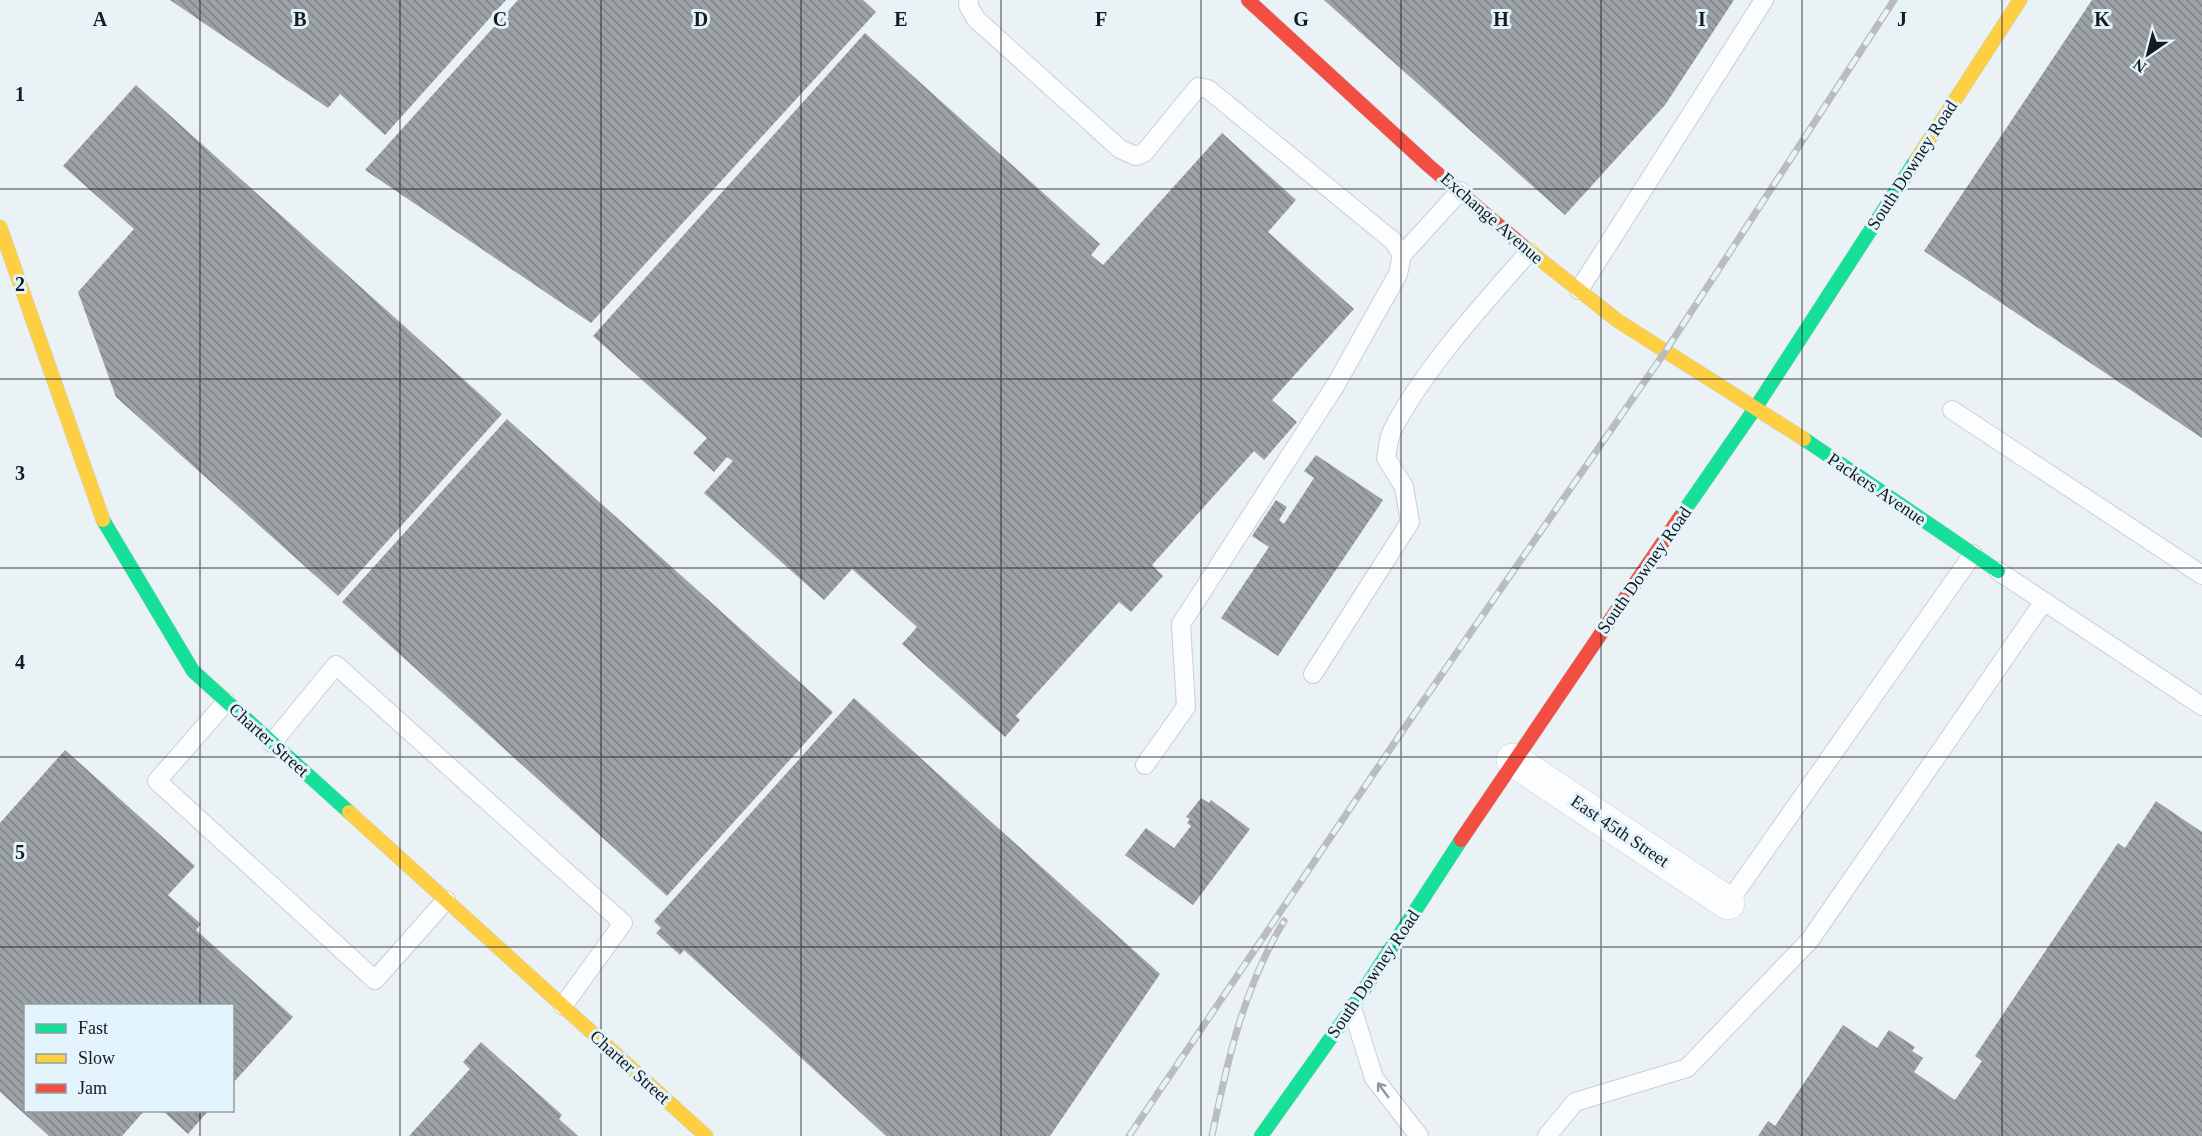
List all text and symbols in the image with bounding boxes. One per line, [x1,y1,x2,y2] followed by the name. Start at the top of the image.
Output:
[93,8,108,30] text: A
[293,8,307,30] text: B
[493,8,507,30] text: C
[694,8,708,30] text: D
[894,8,908,30] text: E
[1095,8,1107,30] text: F
[1293,8,1309,30] text: G
[1493,8,1509,30] text: H
[1698,8,1706,30] text: I
[1897,8,1907,30] text: J
[2094,8,2110,30] text: K
[2118,24,2178,84] north arrow
[2130,55,2149,76] text: N
[15,83,25,105] text: 1
[1863,97,1961,233] street label: South Downey Road
[1437,168,1547,268] street label: Exchange Avenue
[15,273,25,295] text: 2
[1824,449,1930,529] street label: Packers Avenue
[15,462,25,484] text: 3
[1593,503,1695,637] street label: South Downey Road
[15,651,25,673] text: 4
[225,699,313,781] street label: Charter Street
[1567,791,1673,871] street label: East 45th Street
[15,841,25,863] text: 5
[1323,906,1423,1042] street label: South Downey Road
[24,1004,234,1112] legend
[78,1018,108,1038] text: Fast
[586,1026,674,1108] street label: Charter Street
[78,1048,115,1068] text: Slow
[78,1078,107,1098] text: Jam
[1376,1083,1389,1099] one-way arrow

